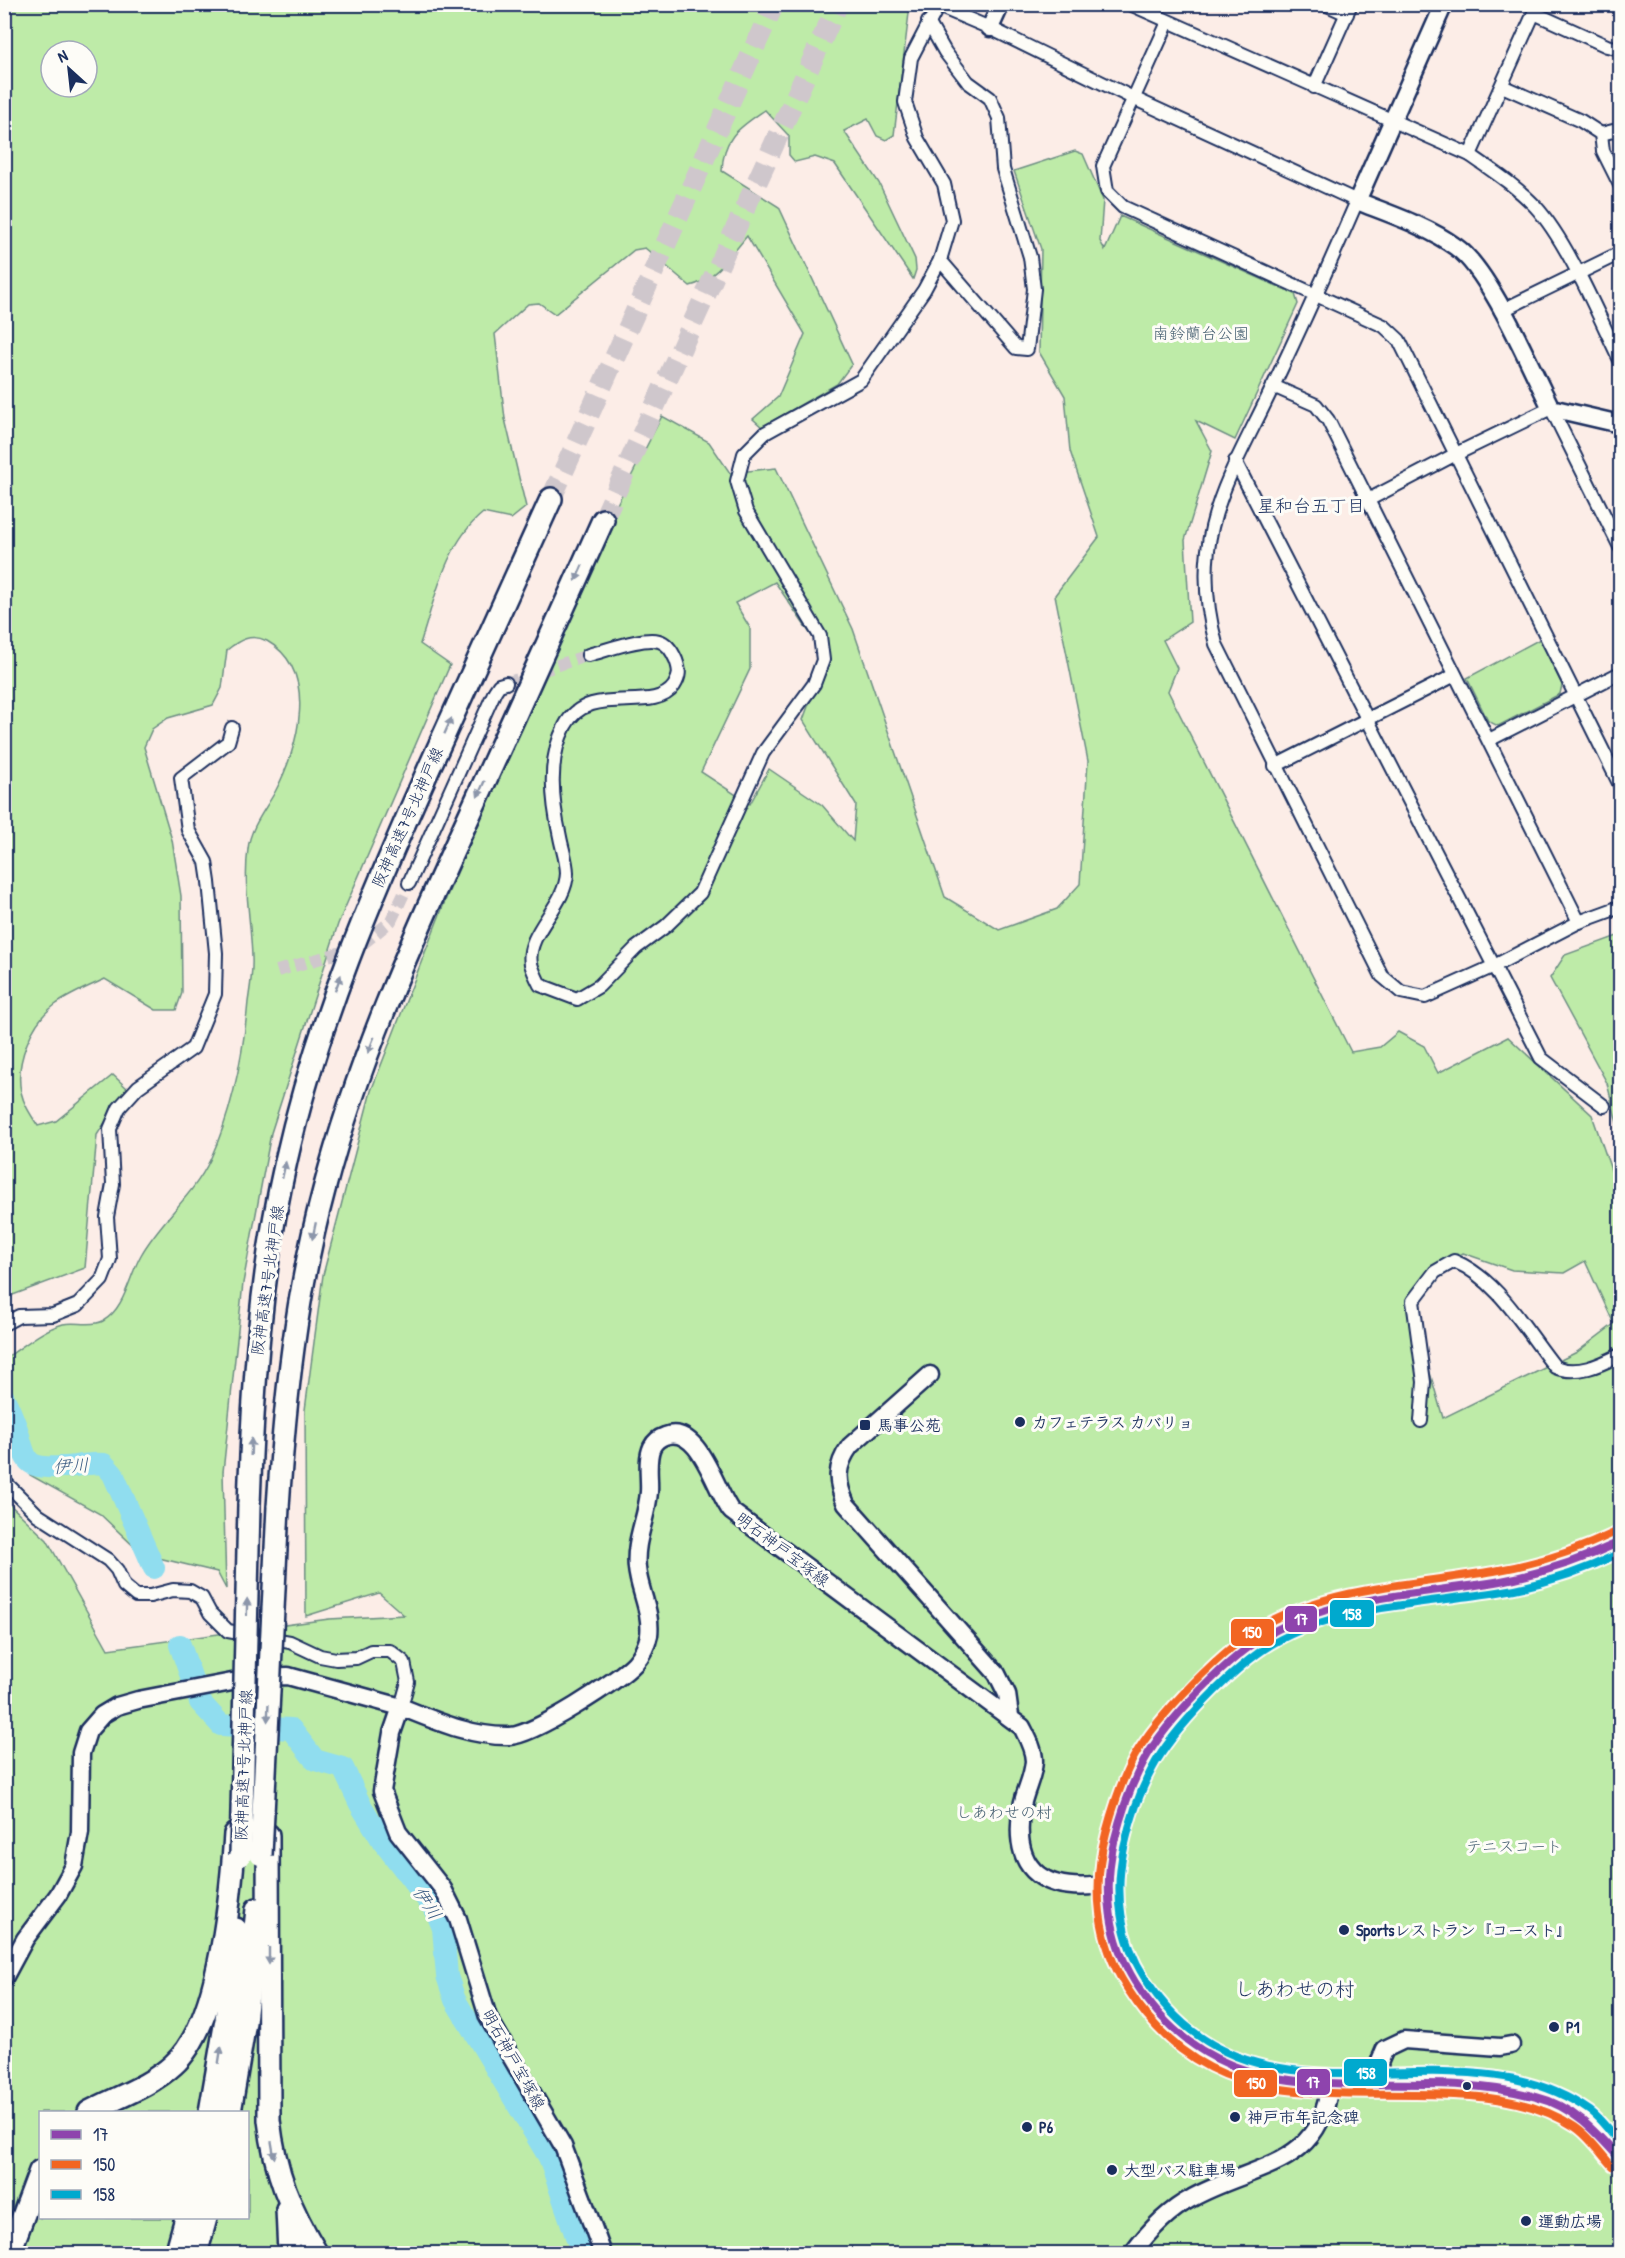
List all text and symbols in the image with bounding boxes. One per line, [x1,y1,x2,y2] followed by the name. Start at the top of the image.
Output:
[39,39,99,99] north arrow
[53,44,71,67] text: N
[1153,322,1249,344] park label: 南鈴蘭台公園
[1257,493,1365,518] district label: 星和台五丁目
[574,565,584,583] one-way arrow
[443,718,452,735] one-way arrow
[366,743,448,891] street label: 阪神高速7号北神戸線
[476,780,486,798] one-way arrow
[333,974,343,992] one-way arrow
[366,1036,375,1054] one-way arrow
[280,1160,289,1179] one-way arrow
[246,1203,288,1357] street label: 阪神高速7号北神戸線
[309,1222,318,1241] one-way arrow
[1032,1411,1194,1433] place label: カフェテラス カバリョ
[877,1414,941,1436] place label: 馬事公苑
[1013,1415,1027,1429] marker: カフェテラス カバリョ
[858,1418,872,1432] marker: 馬事公苑
[247,1437,256,1456] one-way arrow
[52,1452,90,1479] water label: 伊川
[732,1507,834,1591] street label: 明石神戸宝塚線
[242,1598,252,1617] one-way arrow
[1329,1599,1375,1628] line badge: 158
[1342,1603,1362,1625] text: 158
[1284,1605,1318,1633] line badge: 17
[1294,1608,1308,1630] text: 17
[1230,1618,1275,1647] line badge: 150
[1242,1621,1262,1643] text: 150
[229,1689,257,1841] street label: 阪神高速7号北神戸線
[264,1703,273,1722] one-way arrow
[956,1801,1052,1823] park label: しあわせの村
[1466,1835,1562,1857] park label: テニスコート
[407,1881,448,1925] water label: 伊川
[1356,1919,1572,1942] place label: Sportsレストラン『コースト』
[1337,1923,1351,1937] marker: Sportsレストラン『コースト』
[265,1946,274,1965] one-way arrow
[1235,1975,1355,2002] district label: しあわせの村
[477,2005,551,2113] street label: 明石神戸宝塚線
[1566,2016,1580,2038] place label: P1
[1547,2020,1561,2034] marker: P1
[216,2045,225,2064] one-way arrow
[1343,2058,1388,2087] line badge: 158
[1356,2062,1376,2084] text: 158
[1296,2068,1331,2096] line badge: 17
[1233,2069,1278,2098] line badge: 150
[1306,2071,1320,2093] text: 17
[1246,2072,1266,2094] text: 150
[1461,2080,1473,2092] unlabelled marker
[1247,2106,1359,2128] place label: 神戸市年記念碑
[1228,2110,1242,2124] marker: 神戸市年記念碑
[39,2111,249,2219] legend
[1039,2116,1054,2138] place label: P6
[1020,2120,1034,2134] marker: P6
[93,2122,109,2147] text: 17
[269,2141,278,2160] one-way arrow
[93,2152,115,2177] text: 150
[1124,2159,1236,2181] place label: 大型バス駐車場
[1105,2163,1119,2177] marker: 大型バス駐車場
[93,2182,115,2207] text: 158
[1538,2210,1602,2232] place label: 運動広場
[1519,2214,1533,2228] marker: 運動広場

